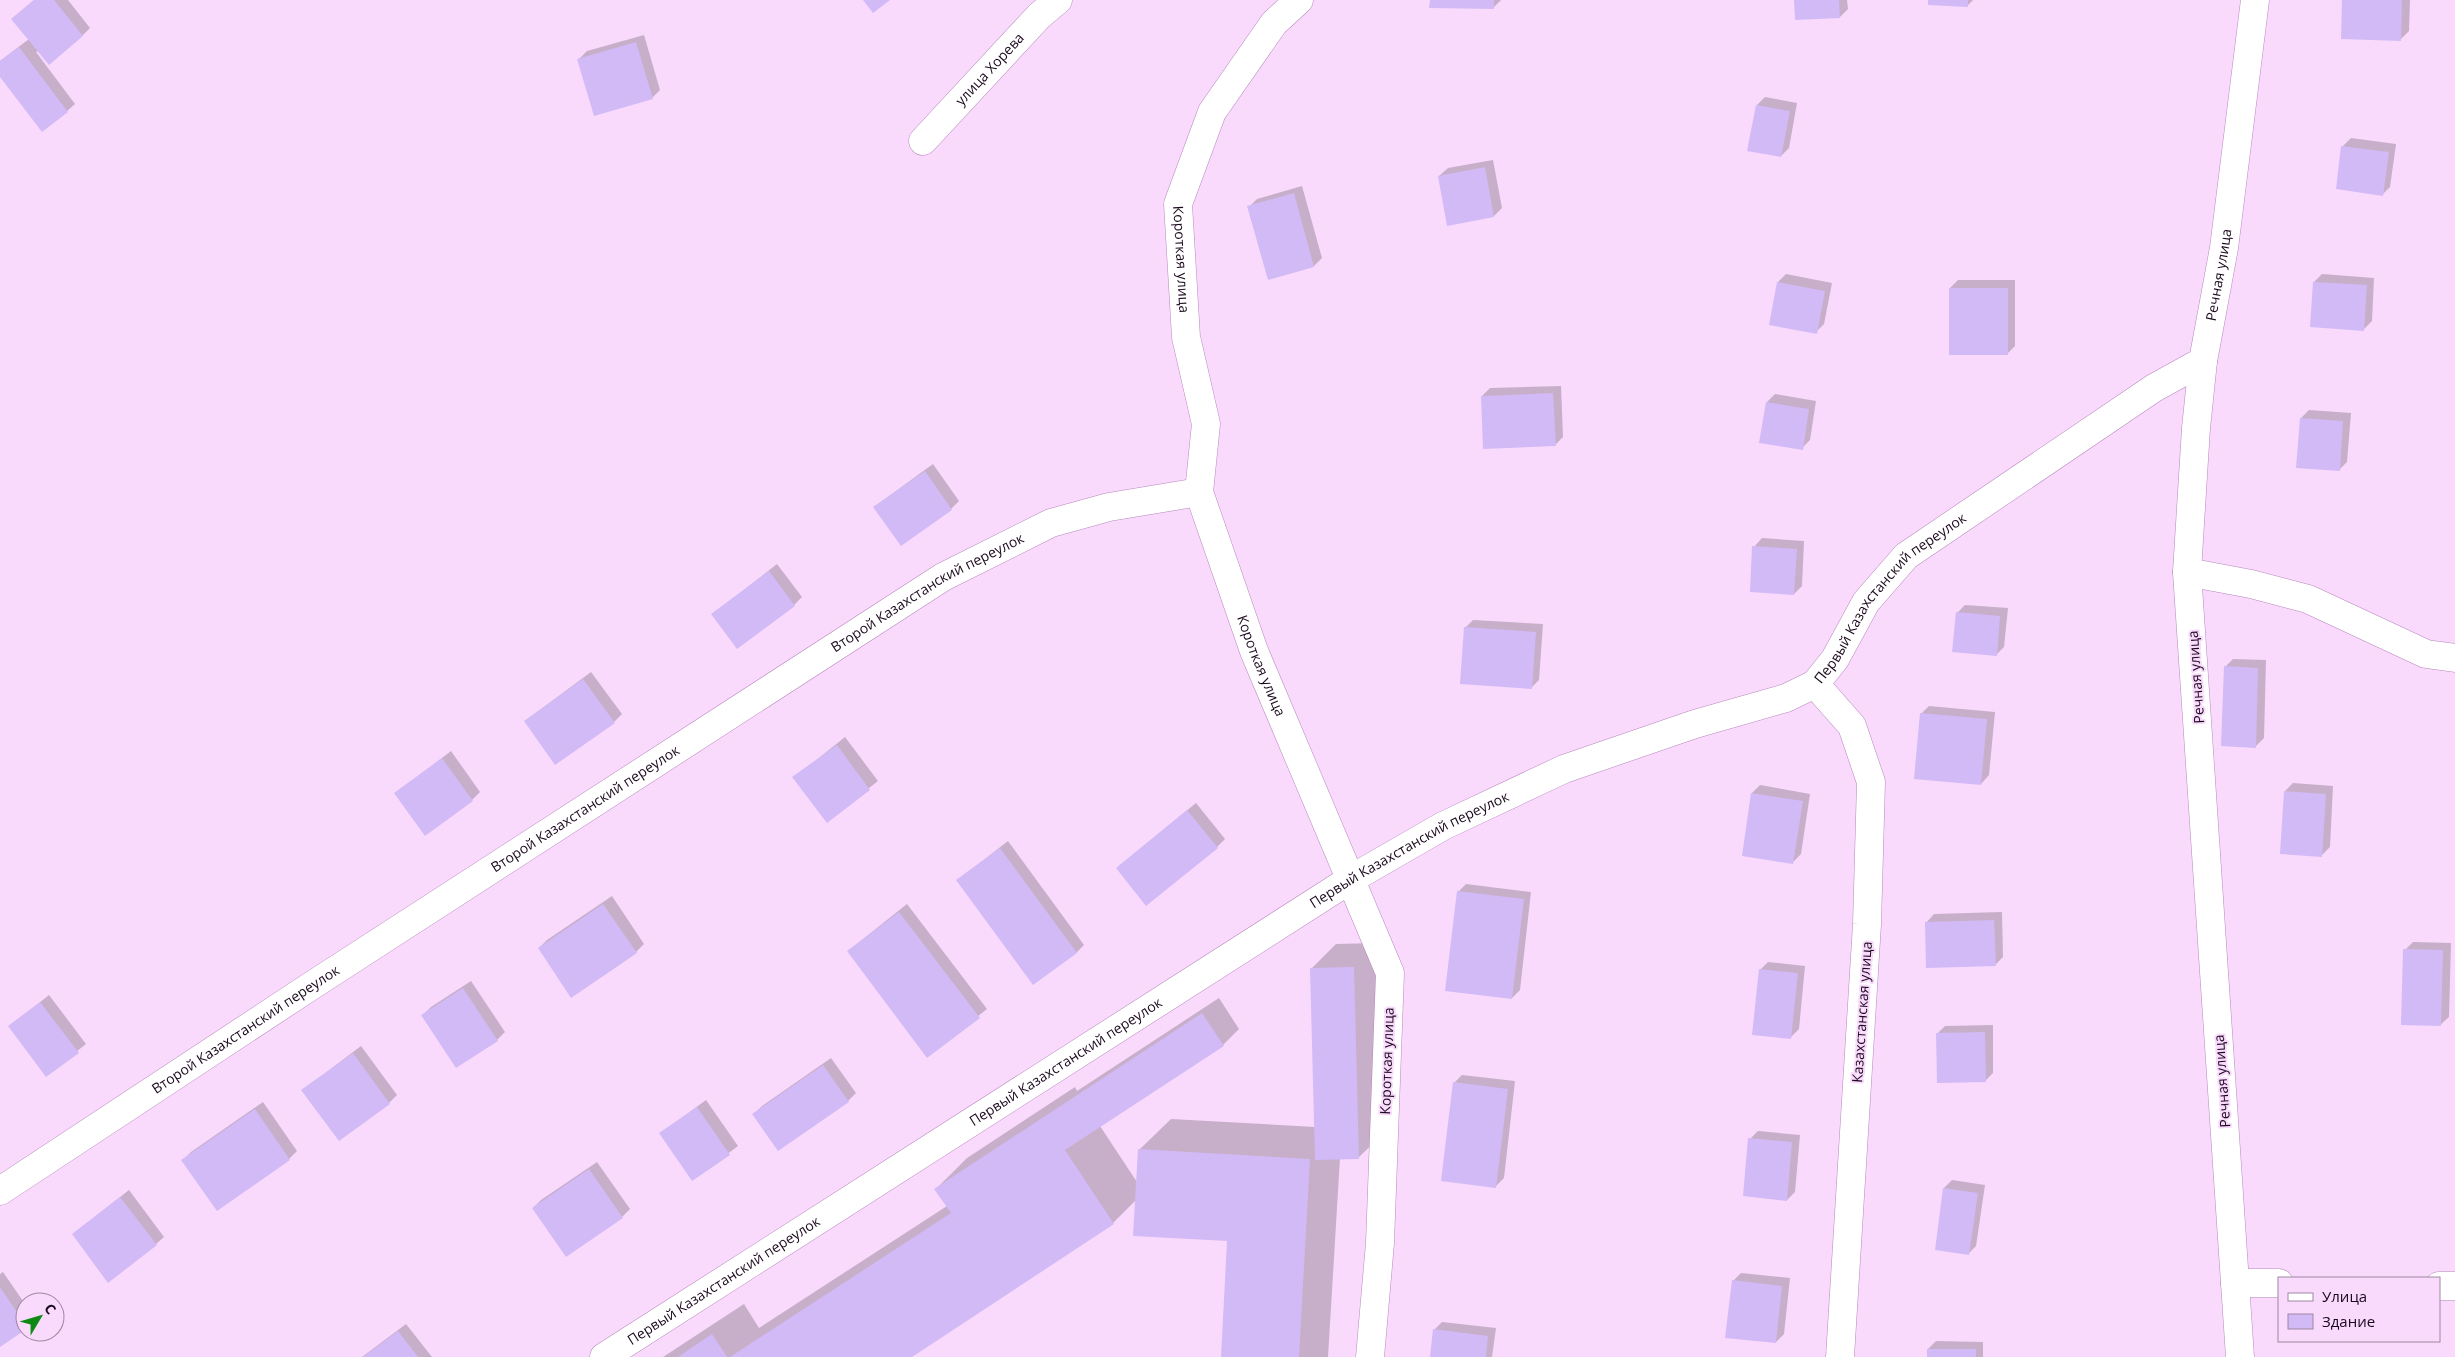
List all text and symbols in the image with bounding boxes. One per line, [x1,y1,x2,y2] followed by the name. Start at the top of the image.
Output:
[951,28,1028,109] street label: улица Хорева
[1169,205,1195,314] street label: Короткая улица
[2201,228,2235,322] street label: Речная улица
[1809,508,1970,687] street label: Первый Казахстанский переулок
[827,528,1027,656] street label: Второй Казахстанский переулок
[1233,612,1290,719] street label: Короткая улица
[2183,630,2208,724] street label: Речная улица
[487,740,683,876] street label: Второй Казахстанский переулок
[1306,786,1512,912] street label: Первый Казахстанский переулок
[1847,941,1876,1083] street label: Казахстанская улица
[148,960,343,1097] street label: Второй Казахстанский переулок
[965,992,1166,1130] street label: Первый Казахстанский переулок
[1375,1007,1398,1115] street label: Короткая улица
[2209,1034,2234,1128] street label: Речная улица
[623,1211,824,1349] street label: Первый Казахстанский переулок
[2278,1277,2440,1342] legend
[2322,1286,2367,1306] text: Улица
[15,1292,65,1342] north arrow
[40,1299,61,1318] text: С
[2322,1311,2375,1331] text: Здание

